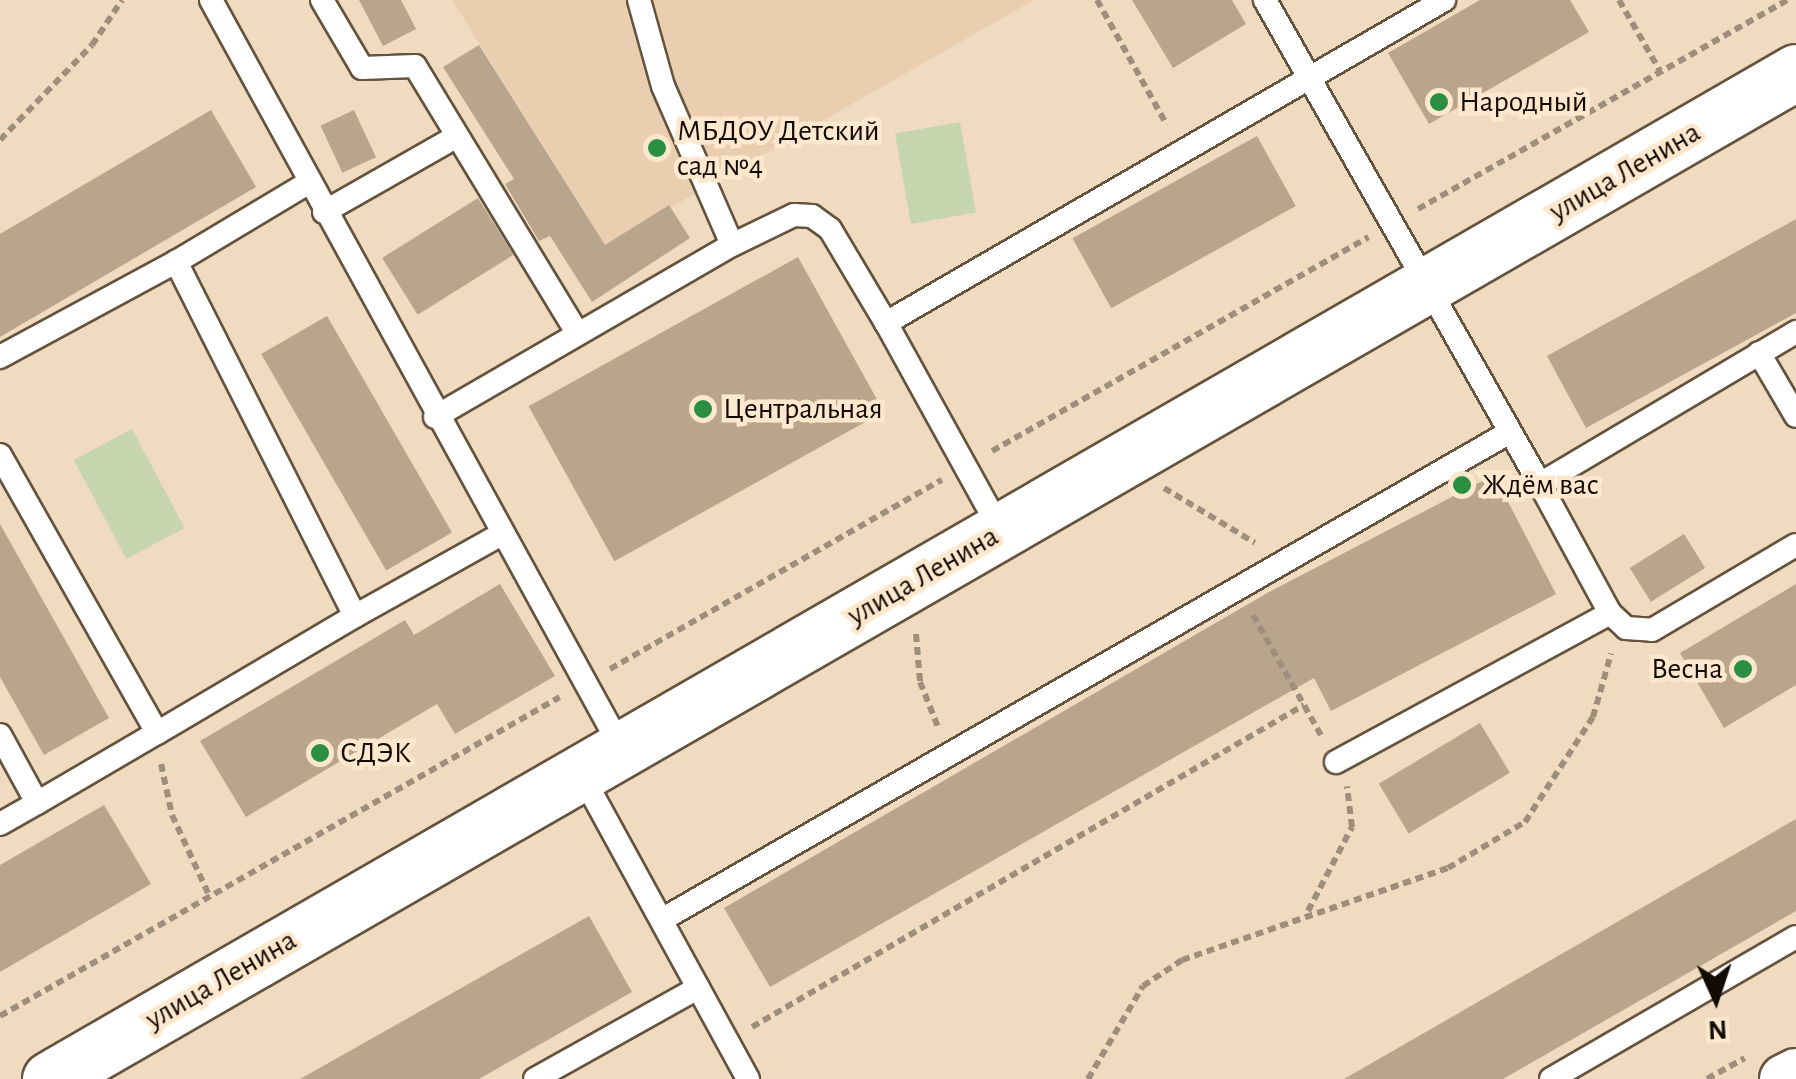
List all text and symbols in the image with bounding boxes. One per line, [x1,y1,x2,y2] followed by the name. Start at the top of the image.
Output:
[1459,84,1588,120] place label: Народный
[1428,91,1450,113] marker: Народный
[677,113,880,184] place label: МБДОУ Детский сад №4
[1543,114,1707,230] street label: улица Ленина
[646,137,668,159] marker: МБДОУ Детский сад №4
[723,391,883,427] place label: Центральная
[692,398,714,420] marker: Центральная
[1482,467,1599,503] place label: Ждём вас
[1451,474,1473,496] marker: Ждём вас
[841,518,1005,634] street label: улица Ленина
[1651,651,1723,687] place label: Весна
[1732,658,1754,680] marker: Весна
[340,735,411,771] place label: СДЭК
[309,742,331,764] marker: СДЭК
[139,922,303,1038] street label: улица Ленина
[1666,949,1766,1049] north arrow
[1707,1014,1728,1043] text: N

